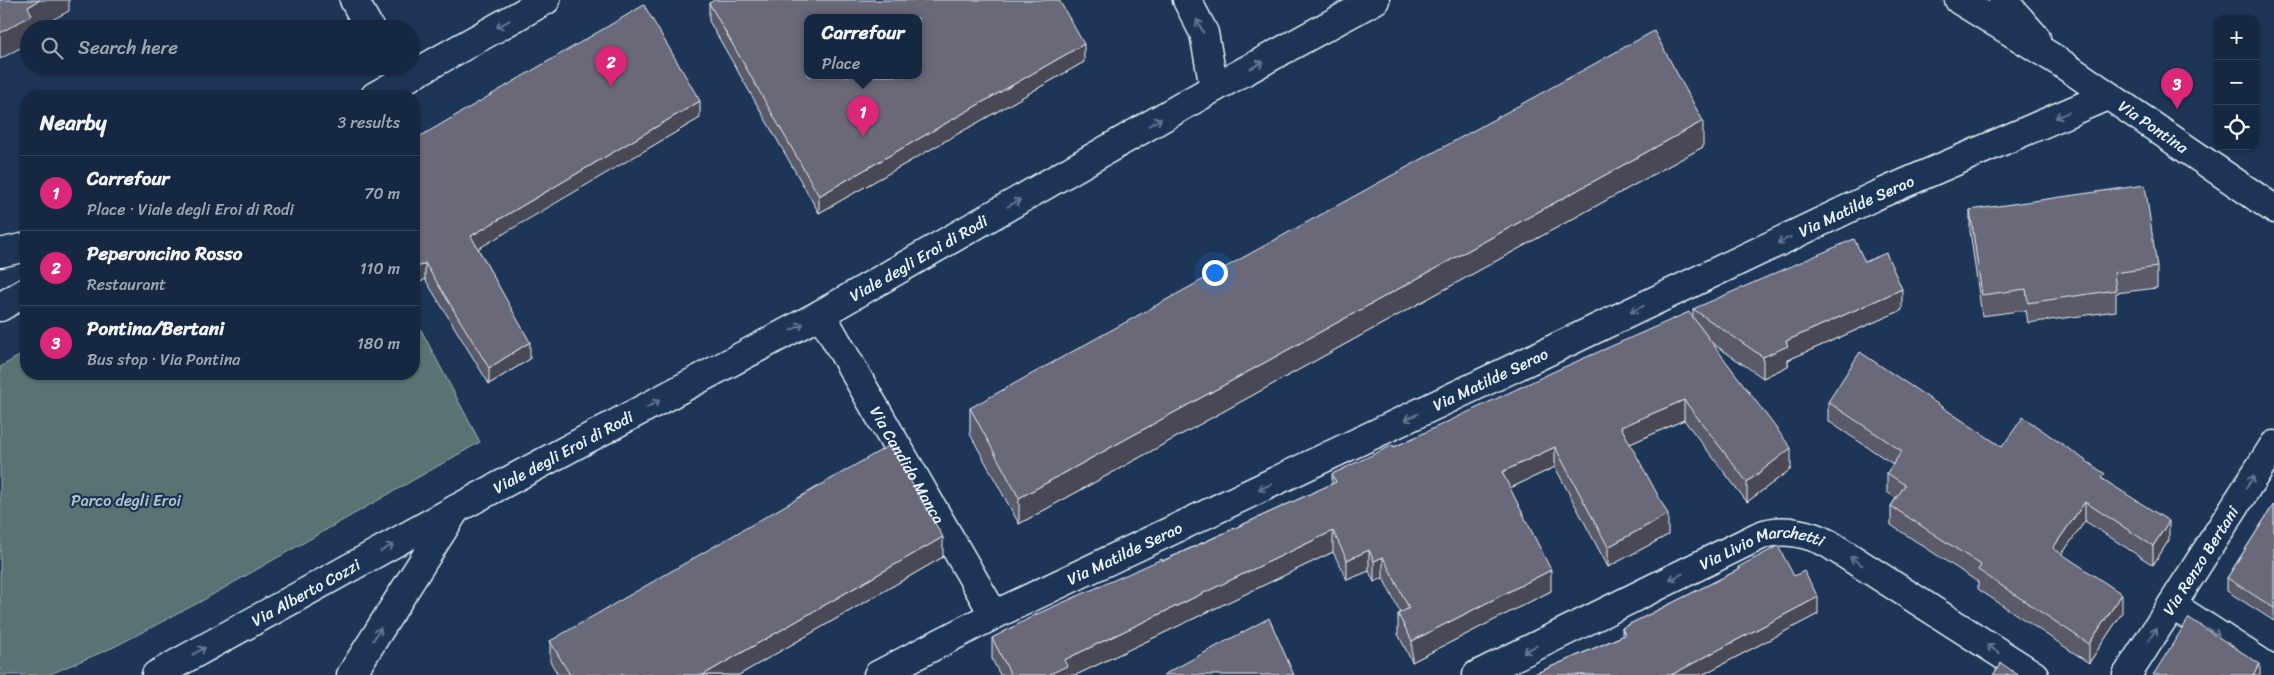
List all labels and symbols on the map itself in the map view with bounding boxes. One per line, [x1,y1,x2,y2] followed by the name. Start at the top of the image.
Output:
[496,19,511,29] one-way arrow
[1195,19,1205,34] one-way arrow
[595,46,627,87] pin: 2
[1249,60,1264,69] one-way arrow
[2161,68,2193,109] pin: 3
[2112,92,2196,162] street label: Via Pontina
[847,96,879,137] pin: 1
[2055,111,2070,121] one-way arrow
[1147,117,1161,127] one-way arrow
[1793,166,1919,245] street label: Via Matilde Serao
[1006,198,1021,208] one-way arrow
[844,206,994,309] street label: Viale degli Eroi di Rodi
[1777,235,1792,245] one-way arrow
[1202,260,1228,286] your location
[1630,305,1645,315] one-way arrow
[789,322,804,332] one-way arrow
[1427,339,1553,419] street label: Via Matilde Serao
[646,399,661,409] one-way arrow
[862,400,953,529] street label: Via Candido Manca
[487,402,639,501] street label: Viale degli Eroi di Rodi
[1404,413,1419,422] one-way arrow
[2245,476,2255,490] one-way arrow
[1258,482,1273,492] one-way arrow
[71,486,182,515] park label: Parco degli Eroi
[2154,499,2247,621] street label: Via Renzo Bertani
[1062,513,1187,593] street label: Via Matilde Serao
[1694,517,1830,578] street label: Via Livio Marchetti
[380,542,394,552] one-way arrow
[246,550,366,634] street label: Via Alberto Cozzi
[1849,556,1863,566] one-way arrow
[1669,573,1684,582] one-way arrow
[372,627,382,641] one-way arrow
[2148,627,2159,641] one-way arrow
[2206,627,2220,637] one-way arrow
[1986,643,2000,653] one-way arrow
[1523,645,1538,654] one-way arrow
[191,646,206,656] one-way arrow

